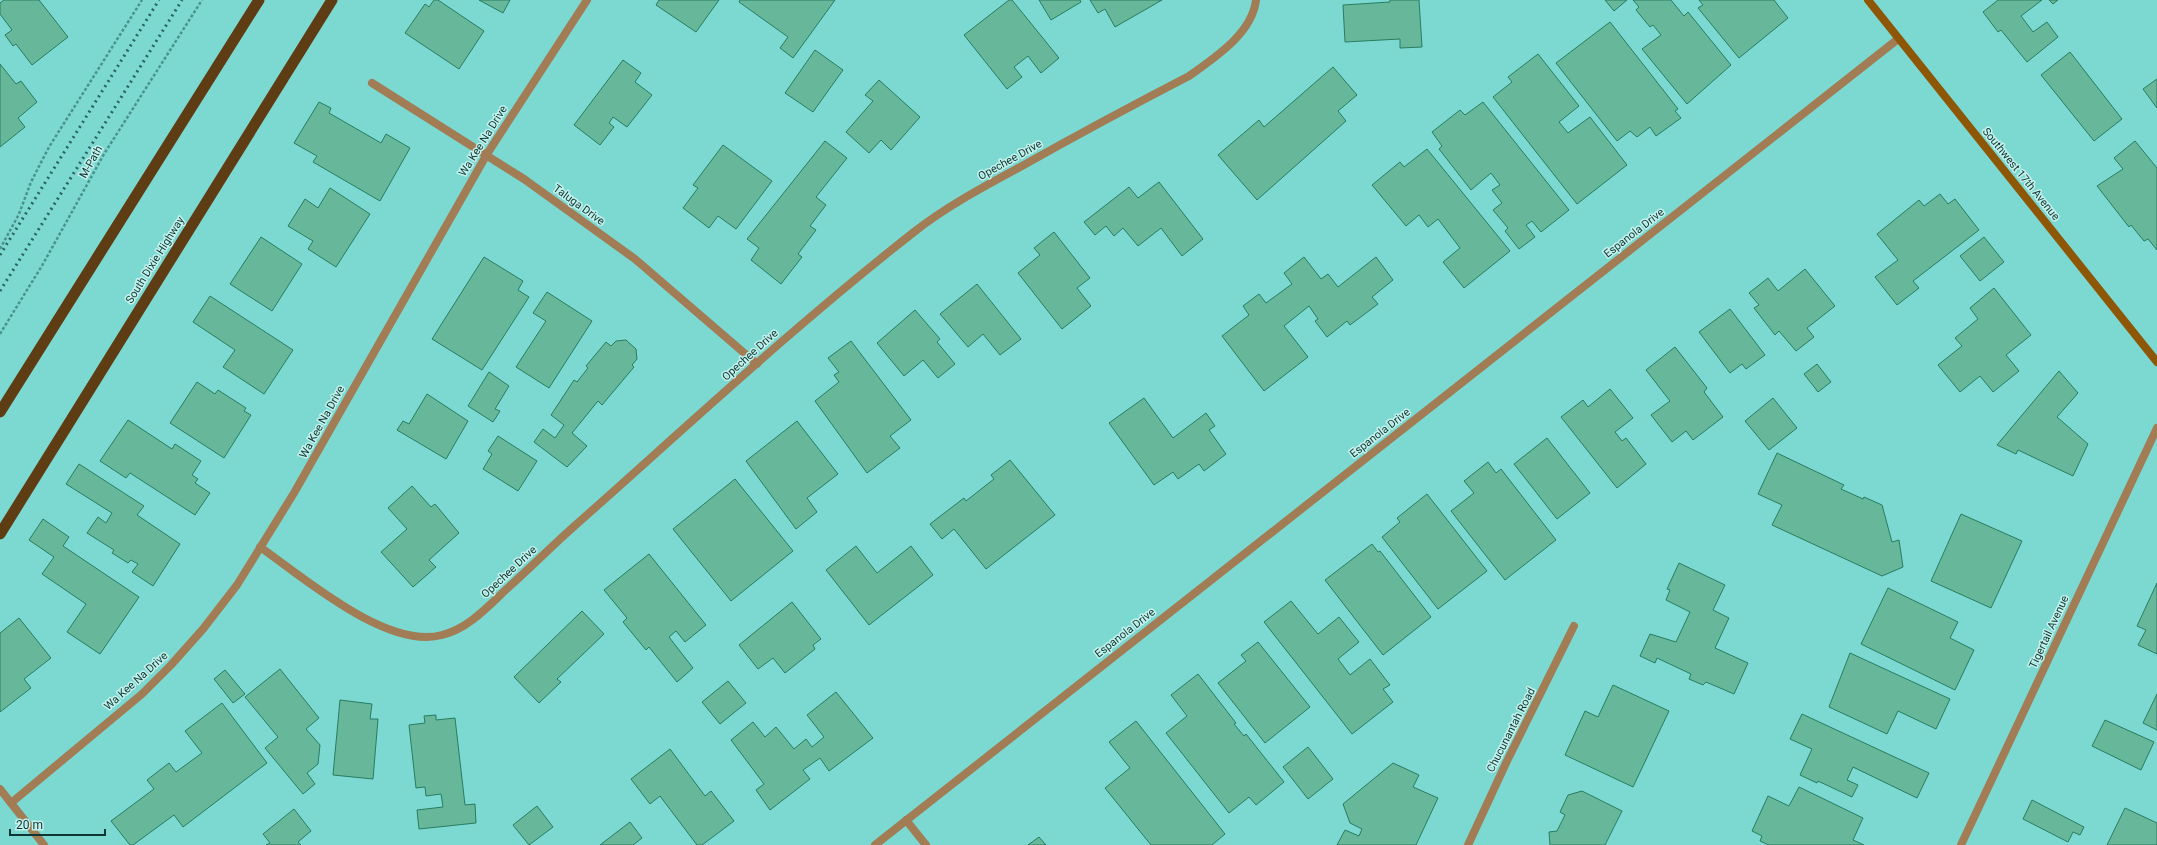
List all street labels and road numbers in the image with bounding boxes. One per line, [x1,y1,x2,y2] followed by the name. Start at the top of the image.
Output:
[456,103,510,179] street label: Wa Kee Na Drive
[1980,125,2062,223] street label: Southwest 17th Avenue
[976,137,1044,183] street label: Opechee Drive
[77,143,105,181] street label: M-Path
[551,182,607,228] street label: Taluga Drive
[1601,205,1667,260] street label: Espanola Drive
[123,213,187,306] street label: South Dixie Highway
[719,326,781,383] street label: Opechee Drive
[297,383,347,460] street label: Wa Kee Na Drive
[1347,405,1413,460] street label: Espanola Drive
[479,543,539,601] street label: Opechee Drive
[2026,593,2072,670] street label: Tigertail Avenue
[1092,605,1158,660] street label: Espanola Drive
[102,649,170,713] street label: Wa Kee Na Drive
[1484,686,1538,774] street label: Chucunantah Road

